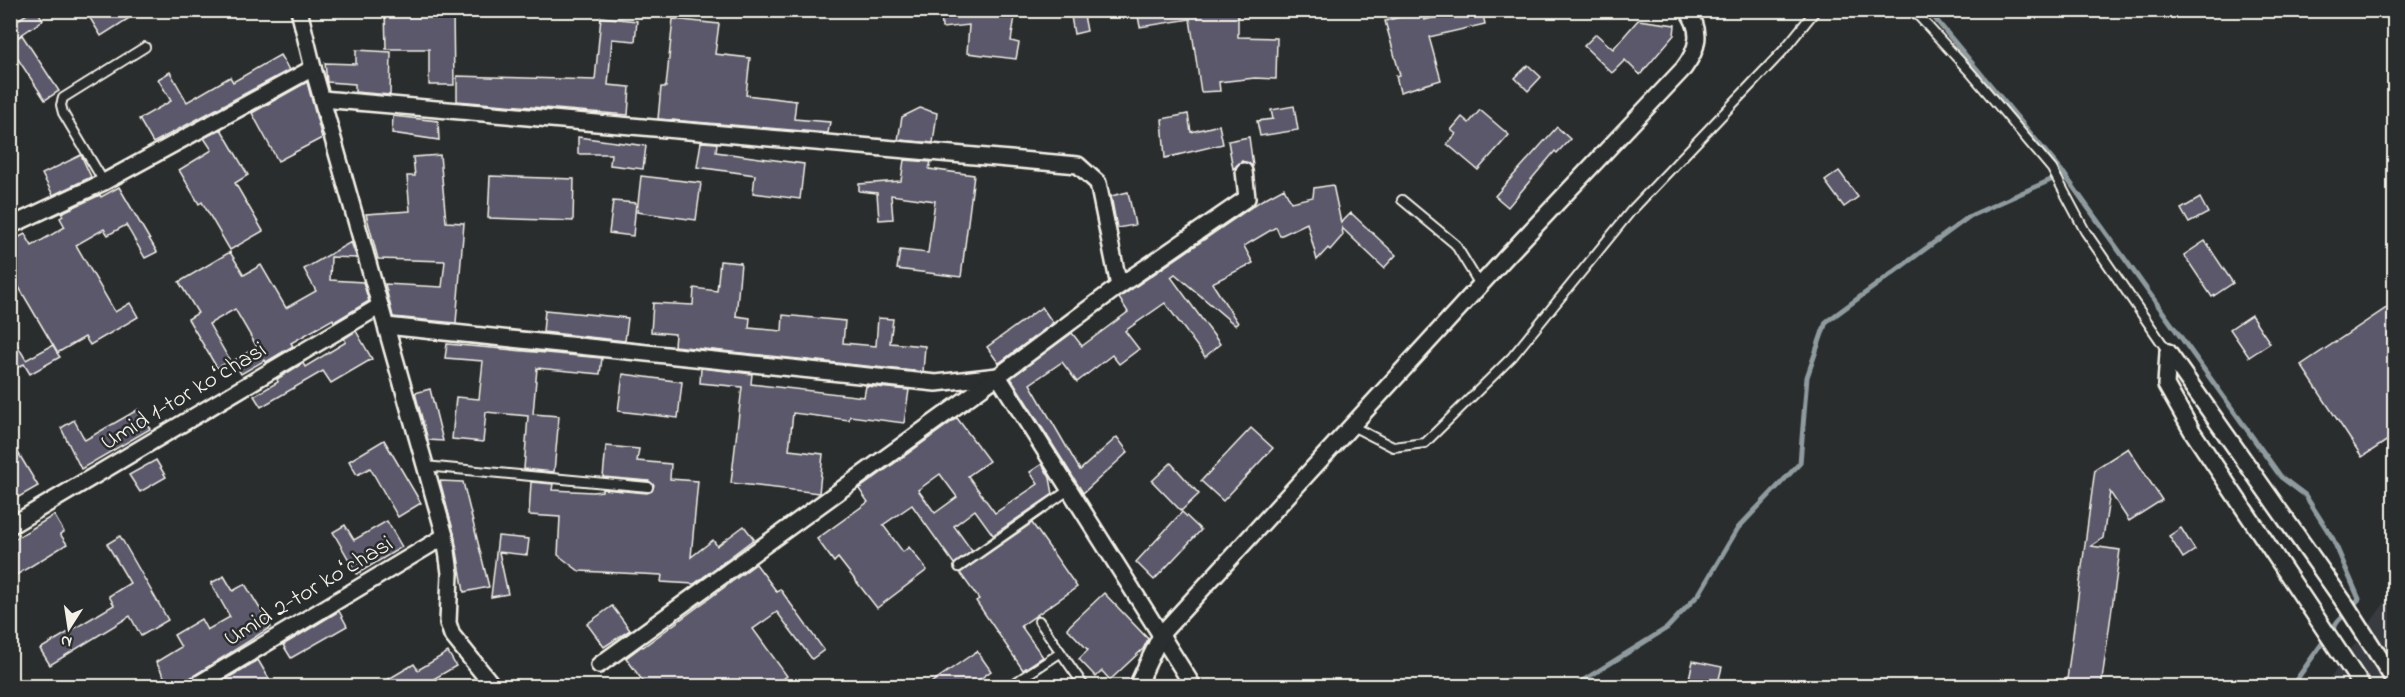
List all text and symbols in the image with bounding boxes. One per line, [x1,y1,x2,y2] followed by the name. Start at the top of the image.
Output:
[94,334,274,460] street label: Umid 1-tor koʻchasi
[218,527,400,657] street label: Umid 2-tor koʻchasi
[39,598,99,658] north arrow
[58,628,74,654] text: N

